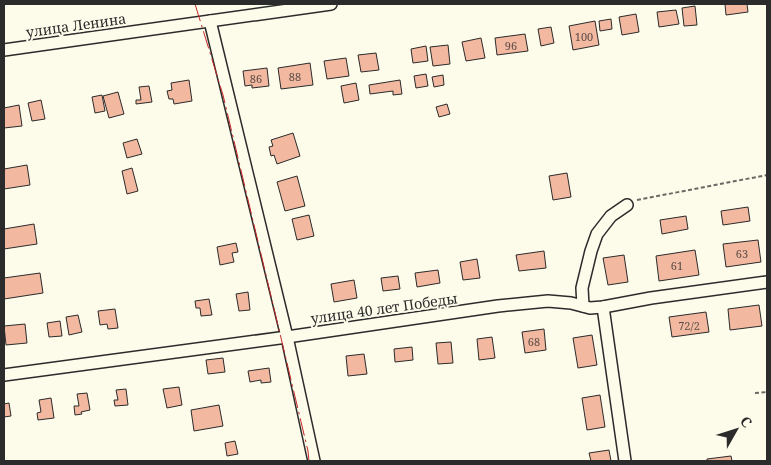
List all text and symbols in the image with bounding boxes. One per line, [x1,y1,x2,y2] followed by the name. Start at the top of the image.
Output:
[25,9,127,41] street label: улица Ленина
[575,29,593,44] house number: 100
[505,38,517,53] house number: 96
[289,69,301,84] house number: 88
[250,71,262,86] house number: 86
[736,246,748,261] house number: 63
[671,258,683,273] house number: 61
[309,288,459,328] street label: улица 40 лет Победы
[678,318,700,333] house number: 72/2
[528,334,540,349] house number: 68
[711,405,761,455] north arrow
[736,412,757,431] text: С

